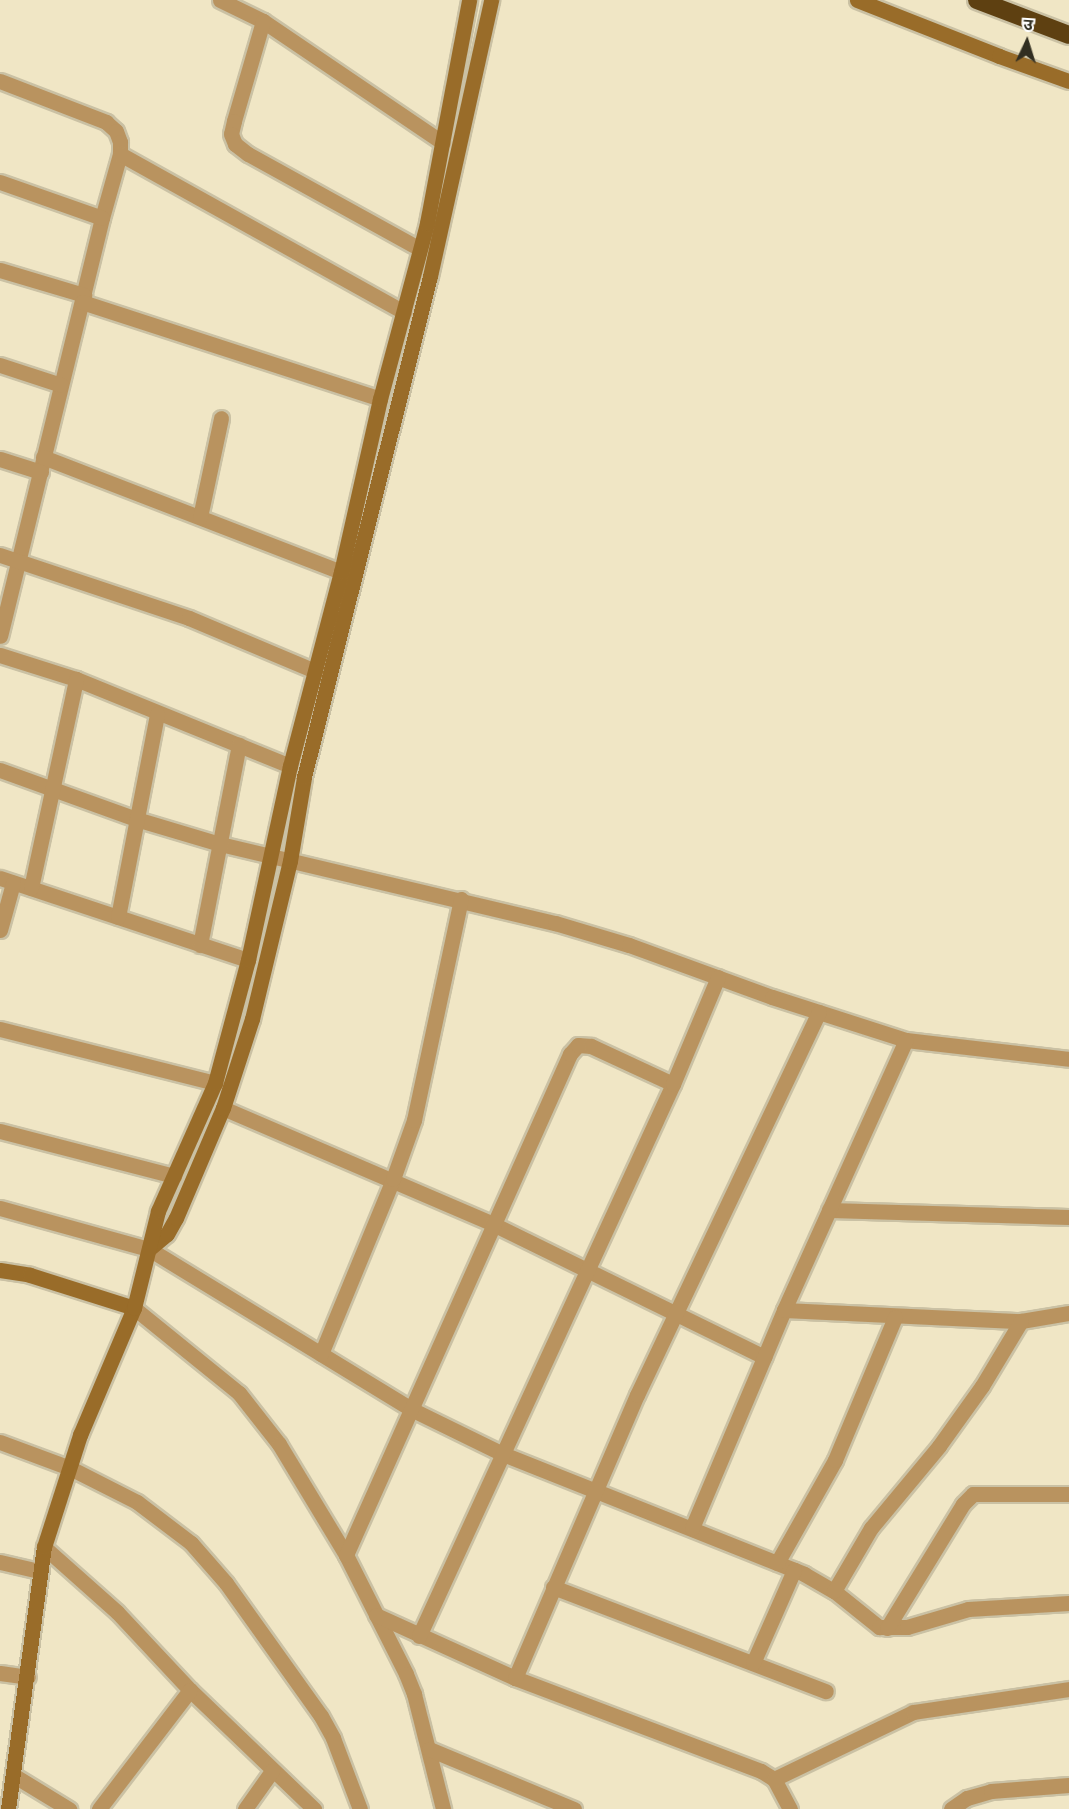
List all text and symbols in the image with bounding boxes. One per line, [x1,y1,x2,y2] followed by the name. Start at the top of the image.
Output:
[997,12,1057,72] north arrow
[1023,12,1034,36] text: उ

